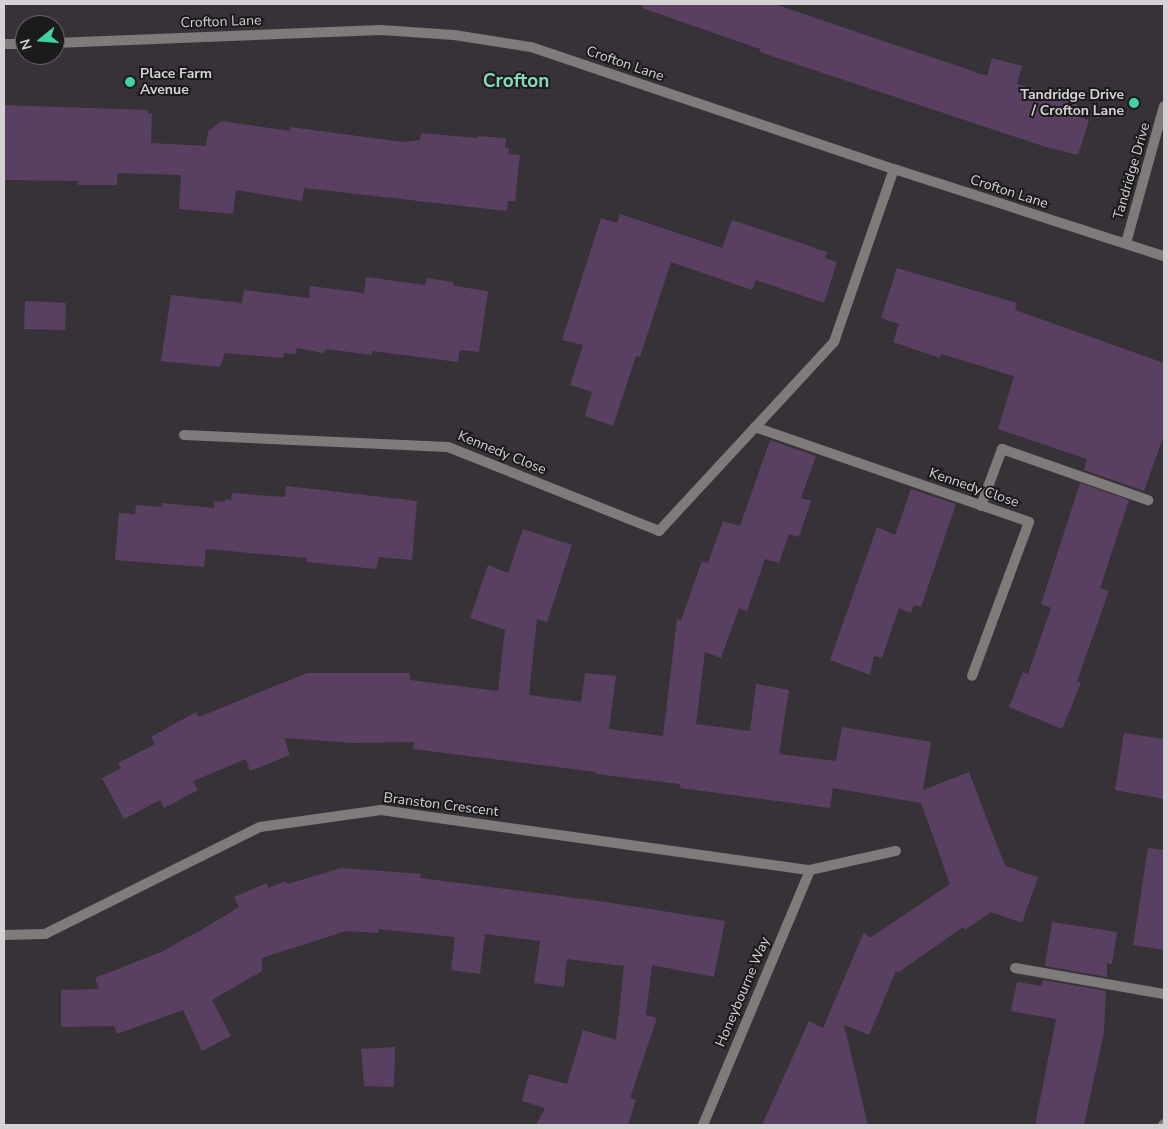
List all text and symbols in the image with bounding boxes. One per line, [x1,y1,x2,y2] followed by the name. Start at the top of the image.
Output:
[180,12,262,32] street label: Crofton Lane
[15,15,65,65] north arrow
[16,36,37,52] text: N
[584,43,666,85] street label: Crofton Lane
[140,66,212,98] place label: Place Farm Avenue
[483,71,549,93] district label: Crofton
[124,76,136,88] marker: Place Farm Avenue
[1020,87,1124,120] place label: Tandridge Drive / Crofton Lane
[1128,97,1140,109] marker: Tandridge Drive / Crofton Lane
[1110,121,1154,221] street label: Tandridge Drive
[968,172,1050,212] street label: Crofton Lane
[455,428,549,478] street label: Kennedy Close
[927,465,1021,511] street label: Kennedy Close
[383,790,499,820] street label: Branston Crescent
[712,934,774,1050] street label: Honeybourne Way

